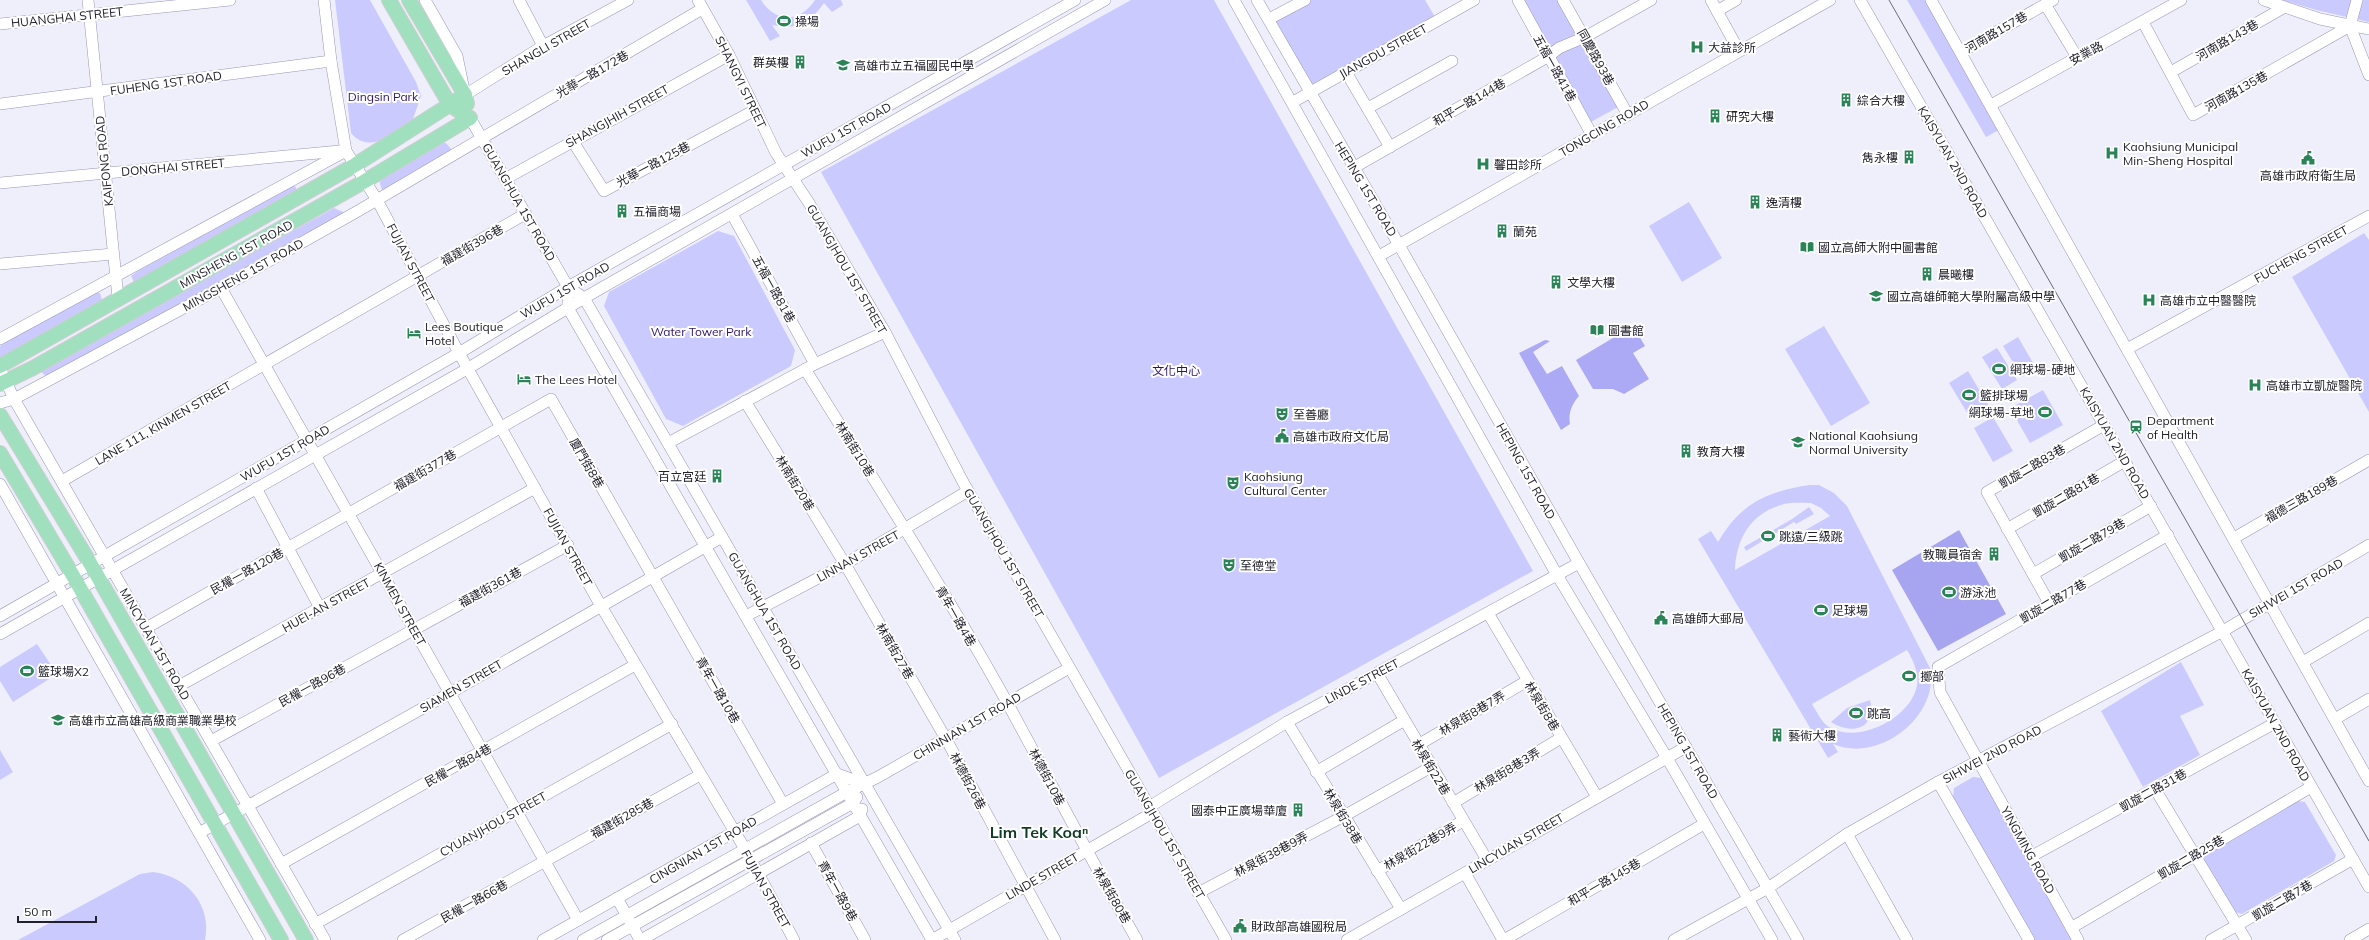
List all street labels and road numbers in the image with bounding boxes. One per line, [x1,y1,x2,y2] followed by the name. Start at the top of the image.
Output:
[10,4,125,30] street label: HUANGHAI STREET
[1962,8,2030,56] street label: 河南路157巷
[499,15,594,79] street label: SHANGLI STREET
[2193,16,2261,64] street label: 河南路143巷
[1336,20,1430,81] street label: JIANGDU STREET
[1574,26,1618,88] street label: 同慶路93巷
[1530,32,1580,104] street label: 五福一路41巷
[712,33,770,131] street label: SHANGYI STREET
[2067,38,2105,68] street label: 安業路
[553,47,631,101] street label: 光華一路172巷
[109,68,223,98] street label: FUHENG 1ST ROAD
[2202,68,2270,114] street label: 河南路135巷
[1430,75,1508,129] street label: 和平一路144巷
[563,81,672,151] street label: SHANGJHIH STREET
[1556,96,1652,160] street label: TONGCING ROAD
[798,99,894,161] street label: WUFU 1ST ROAD
[1915,103,1991,221] street label: KAISYUAN 2ND ROAD
[92,115,116,207] street label: KAIFONG ROAD
[613,138,693,190] street label: 光華一路125巷
[1332,139,1400,239] street label: HEPING 1ST ROAD
[479,140,559,264] street label: GUANGHUA 1ST ROAD
[120,155,226,179] street label: DONGHAI STREET
[804,201,891,337] street label: GUANGJHOU 1ST STREET
[177,217,295,291] street label: MINSHENG 1ST ROAD
[384,221,438,306] street label: FUJIAN STREET
[438,221,506,269] street label: 福建街396巷
[2251,222,2351,286] street label: FUCHENG STREET
[180,236,306,314] street label: MINGSHENG 1ST ROAD
[749,253,799,325] street label: 五福一路81巷
[518,258,612,322] street label: WUFU 1ST ROAD
[92,377,234,468] street label: LANE 111, KINMEN STREET
[2077,384,2153,502] street label: KAISYUAN 2ND ROAD
[832,419,878,479] street label: 林南街10巷
[1493,420,1559,522] street label: HEPING 1ST ROAD
[238,421,332,485] street label: WUFU 1ST ROAD
[567,435,607,491] street label: 廈門街8巷
[1996,441,2068,491] street label: 凱旋二路83巷
[391,446,459,494] street label: 福建街377巷
[772,453,818,513] street label: 林南街20巷
[2030,470,2102,520] street label: 凱旋二路81巷
[2262,472,2340,526] street label: 福德三路189巷
[961,485,1048,621] street label: GUANGJHOU 1ST STREET
[540,505,596,589] street label: FUJIAN STREET
[2056,515,2128,565] street label: 凱旋二路79巷
[814,527,903,585] street label: LINNAN STREET
[208,545,286,597] street label: 民權一路120巷
[725,549,805,673] street label: GUANGHUA 1ST ROAD
[2246,555,2346,621] street label: SIHWEI 1ST ROAD
[371,560,430,649] street label: KINMEN STREET
[456,564,524,610] street label: 福建街361巷
[280,574,373,635] street label: HUEI-AN STREET
[2017,576,2089,626] street label: 凱旋二路77巷
[933,583,979,649] street label: 青年一路4巷
[117,585,193,703] street label: MINCYUAN 1ST ROAD
[873,620,917,682] street label: 林南街27巷
[693,654,743,726] street label: 青年一路10巷
[1322,655,1402,707] street label: LINDE STREET
[417,656,506,716] street label: SIAMEN STREET
[276,660,348,710] street label: 民權一路96巷
[2239,666,2313,784] street label: KAISYUAN 2ND ROAD
[1521,678,1563,734] street label: 林泉街8巷
[1436,687,1508,739] street label: 林泉街8巷7弄
[910,689,1024,763] street label: CHINNIAN 1ST ROAD
[1654,700,1722,802] street label: HEPING 1ST ROAD
[1940,722,2044,786] street label: SIHWEI 2ND ROAD
[1409,736,1453,798] street label: 林泉街22巷
[422,740,494,790] street label: 民權一路84巷
[1471,744,1543,796] street label: 林泉街8巷3弄
[1026,746,1068,808] street label: 林德街10巷
[947,750,989,812] street label: 林德街26巷
[2117,765,2189,815] street label: 凱旋二路31巷
[1122,766,1209,902] street label: GUANGJHOU 1ST STREET
[1321,785,1365,847] street label: 林泉街38巷
[437,788,550,860] street label: CYUANJHOU STREET
[588,795,656,841] street label: 福建街285巷
[1997,803,2058,896] street label: YINGMING ROAD
[1466,809,1567,876] street label: LINCYUAN STREET
[646,813,760,887] street label: CINGNIAN 1ST ROAD
[1381,819,1459,873] street label: 林泉街22巷9弄
[1231,828,1311,880] street label: 林泉街38巷9弄
[2155,832,2227,882] street label: 凱旋二路25巷
[738,847,794,931] street label: FUJIAN STREET
[1003,849,1082,903] street label: LINDE STREET
[1565,855,1643,909] street label: 和平一路145巷
[815,858,861,924] street label: 青年一路9巷
[1090,864,1134,926] street label: 林泉街80巷
[438,876,510,926] street label: 民權一路66巷
[2249,877,2315,923] street label: 凱旋二路7巷

